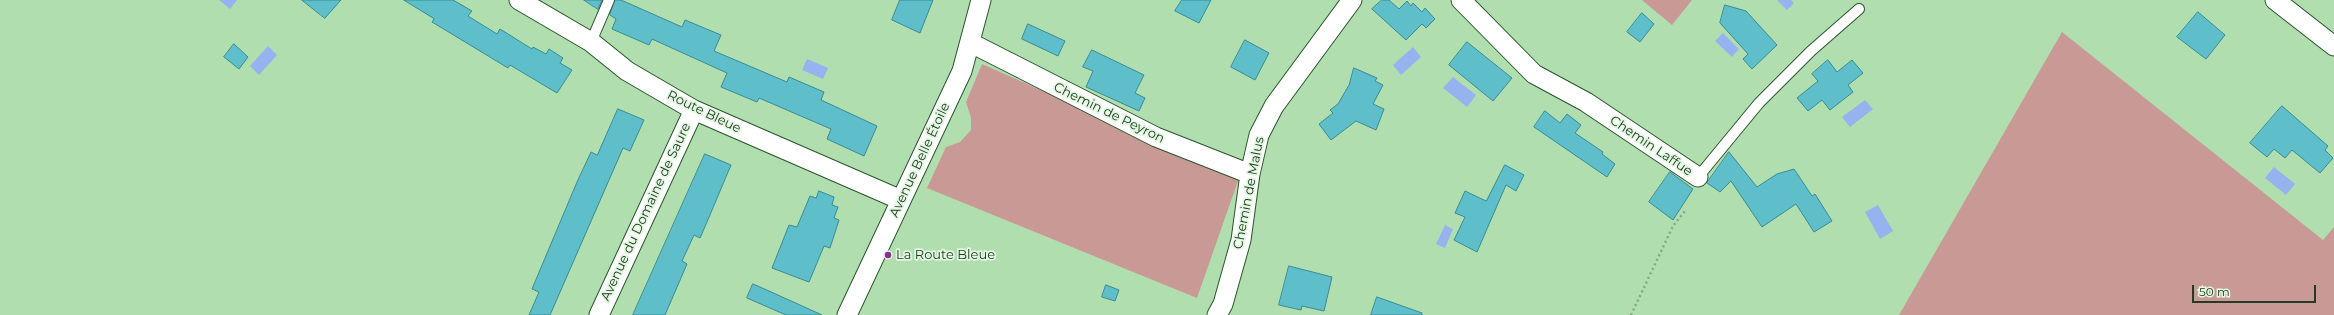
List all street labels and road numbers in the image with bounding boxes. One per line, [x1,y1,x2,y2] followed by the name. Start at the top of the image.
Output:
[1051,79,1167,147] street label: Chemin de Peyron
[664,87,744,137] street label: Route Bleue
[887,100,953,220] street label: Avenue Belle Étoile
[1607,113,1695,179] street label: Chemin Laffue
[598,120,694,304] street label: Avenue du Domaine de Saure
[1230,136,1268,250] street label: Chemin de Malus

